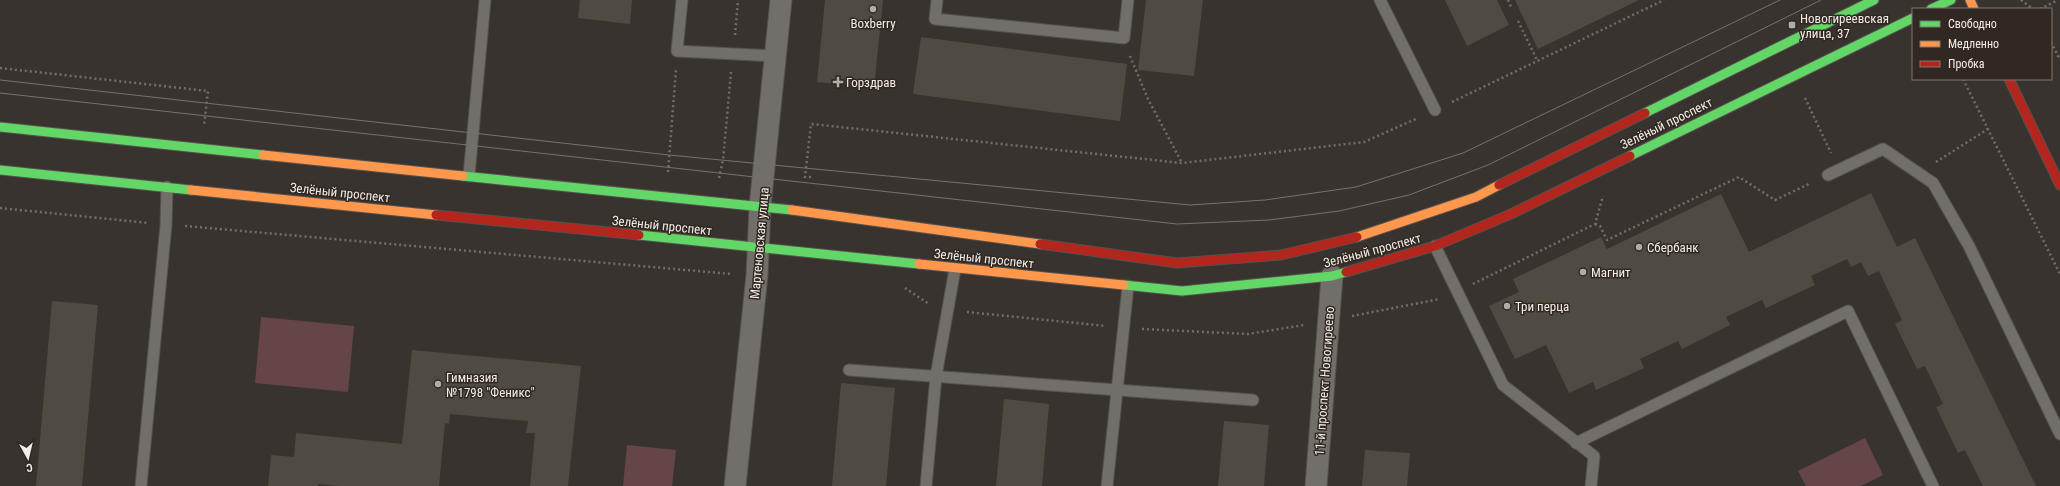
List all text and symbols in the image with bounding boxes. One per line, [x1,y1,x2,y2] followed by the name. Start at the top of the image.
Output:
[868,4,878,14] marker: Boxberry
[1912,8,2052,80] legend
[1800,11,1889,41] place label: Новогиреевская улица, 37
[850,16,896,31] place label: Boxberry
[1948,17,1997,31] text: Свободно
[1787,20,1797,30] marker: Новогиреевская улица, 37
[1948,37,1999,51] text: Медленно
[1948,57,1985,71] text: Пробка
[846,75,896,90] place label: Горздрав
[833,77,843,87] marker: Горздрав
[1618,94,1715,152] street label: Зелёный проспект
[289,180,391,205] street label: Зелёный проспект
[747,187,772,299] street label: Мартеновская улица
[611,213,713,238] street label: Зелёный проспект
[1322,230,1423,271] street label: Зелёный проспект
[1647,240,1699,255] place label: Сбербанк
[1634,242,1644,252] marker: Сбербанк
[933,246,1035,271] street label: Зелёный проспект
[1591,265,1631,280] place label: Магнит
[1578,267,1588,277] marker: Магнит
[1515,299,1569,314] place label: Три перца
[1502,301,1512,311] marker: Три перца
[1312,306,1337,456] street label: 11-й проспект Новогиреево
[446,370,535,400] place label: Гимназия №1798 "Феникс"
[433,379,443,389] marker: Гимназия №1798 "Феникс"
[8,438,48,478] north arrow
[25,461,33,474] text: С

